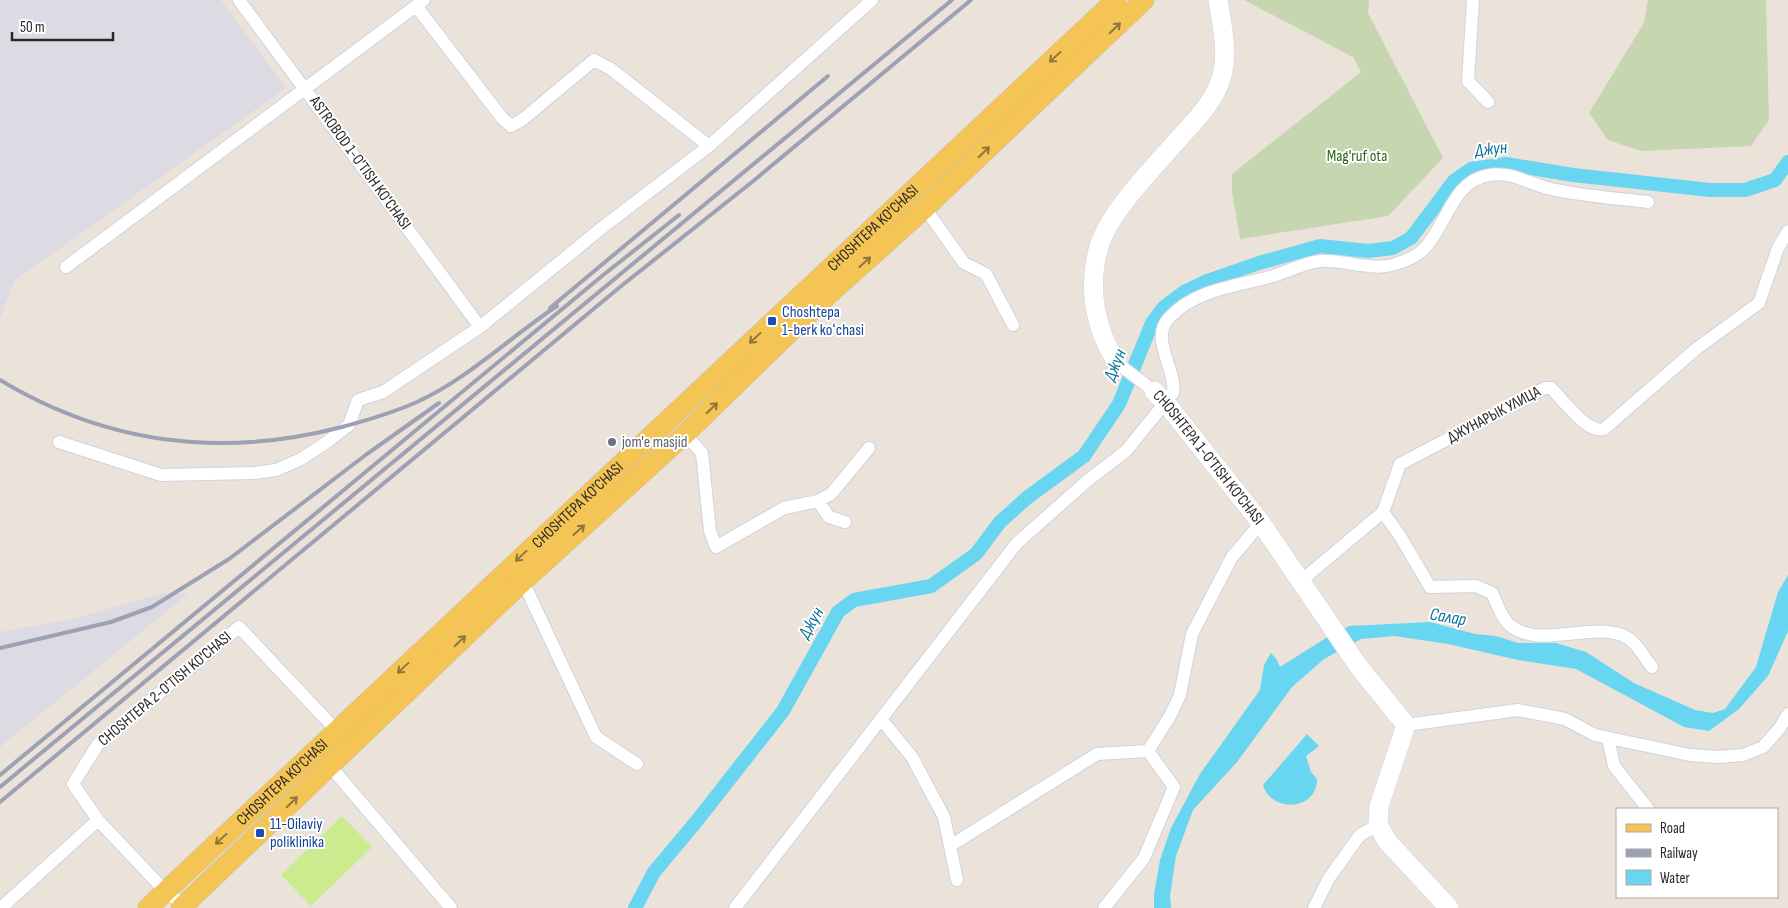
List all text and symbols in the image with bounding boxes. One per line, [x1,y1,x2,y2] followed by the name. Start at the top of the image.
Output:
[12,10,114,42] scale bar
[20,18,45,37] text: 50 m
[1108,22,1121,34] one-way arrow
[1049,51,1062,63] one-way arrow
[305,92,415,233] street label: ASTROBOD 1-O'TISH KO'CHASI
[1473,137,1509,161] water label: Джун
[978,146,990,158] one-way arrow
[1327,147,1387,166] park label: Mag'ruf ota
[823,181,922,275] street label: CHOSHTEPA KO'CHASI
[858,256,871,268] one-way arrow
[782,303,864,340] place label: Choshtepa 1-berk koʻchasi
[766,315,778,327] marker: Choshtepa 1-berk koʻchasi
[748,332,761,344] one-way arrow
[1099,345,1131,385] water label: Джун
[1444,382,1544,447] street label: ДЖУНАРЫК УЛИЦА
[1149,386,1268,529] street label: CHOSHTEPA 1-O'TISH KO'CHASI
[705,402,718,414] one-way arrow
[621,433,687,452] place label: jom'e masjid
[606,436,618,448] marker: jom'e masjid
[528,458,627,552] street label: CHOSHTEPA KO'CHASI
[573,524,586,536] one-way arrow
[515,550,528,562] one-way arrow
[793,603,828,643] water label: Джун
[1428,603,1468,631] water label: Салар
[95,628,235,750] street label: CHOSHTEPA 2-O'TISH KO'CHASI
[454,635,467,647] one-way arrow
[396,662,409,674] one-way arrow
[233,735,332,829] street label: CHOSHTEPA KO'CHASI
[286,796,299,808] one-way arrow
[1616,808,1778,898] legend
[270,815,324,852] place label: 11-Oilaviy poliklinika
[1660,819,1685,838] text: Road
[254,827,266,839] marker: 11-Oilaviy poliklinika
[214,833,227,845] one-way arrow
[1660,844,1698,863] text: Railway
[1660,869,1691,888] text: Water

